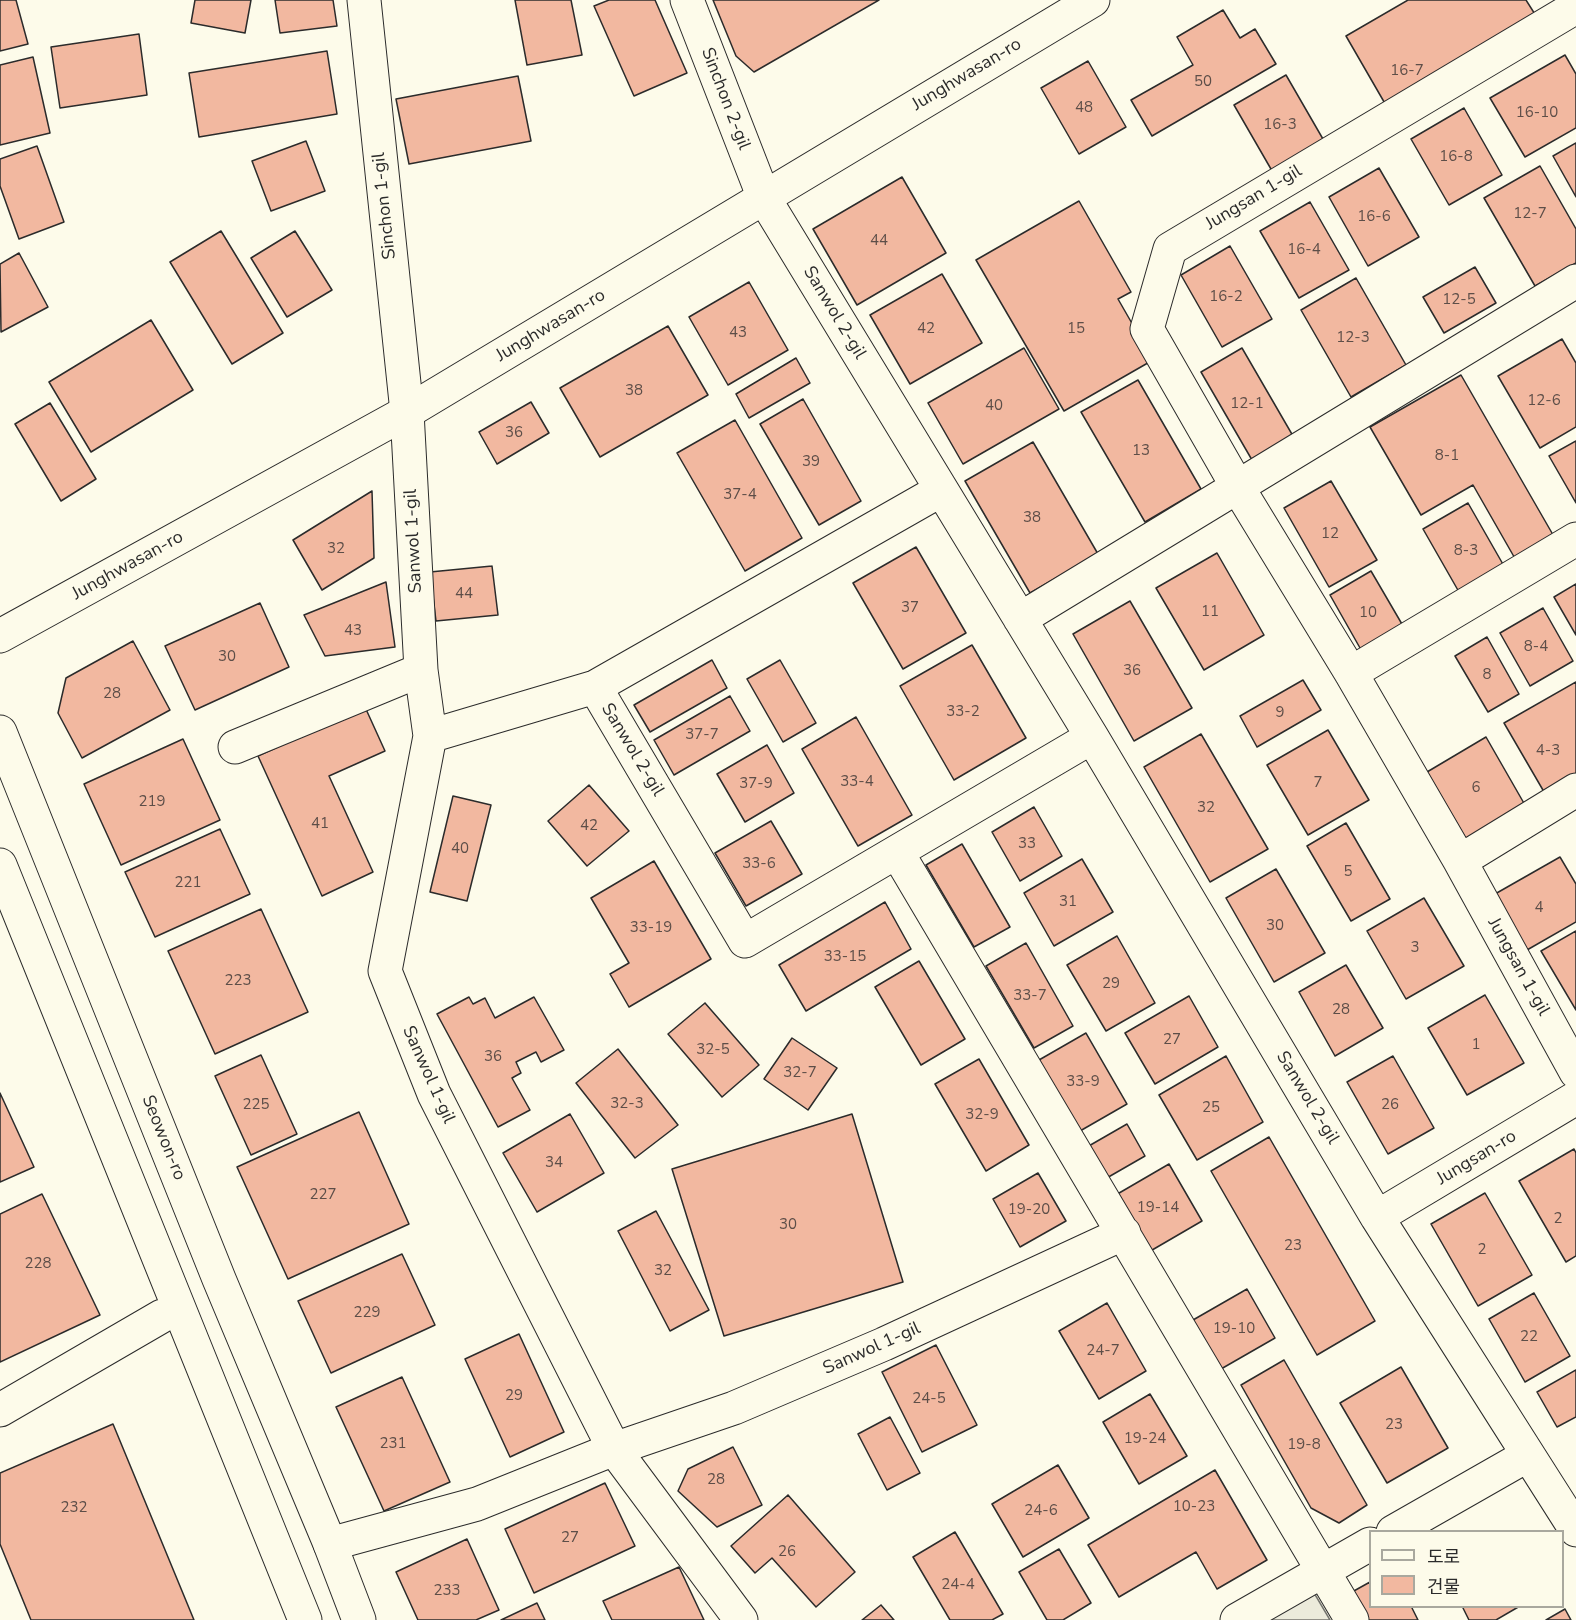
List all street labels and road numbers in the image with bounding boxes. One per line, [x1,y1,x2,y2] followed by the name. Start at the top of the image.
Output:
[908,34,1026,116] street label: Junghwasan-ro
[696,45,754,153] street label: Sinchon 2-gil
[369,151,401,261] street label: Sinchon 1-gil
[1202,161,1306,235] street label: Jungsan 1-gil
[798,263,870,363] street label: Sanwol 2-gil
[492,285,610,367] street label: Junghwasan-ro
[400,488,428,594] street label: Sanwol 1-gil
[69,527,187,605] street label: Junghwasan-ro
[596,700,668,800] street label: Sanwol 2-gil
[1482,914,1554,1020] street label: Jungsan 1-gil
[397,1023,459,1127] street label: Sanwol 1-gil
[1271,1048,1343,1148] street label: Sanwol 2-gil
[136,1092,190,1184] street label: Seowon-ro
[1433,1126,1521,1190] street label: Jungsan-ro
[820,1318,924,1380] street label: Sanwol 1-gil

